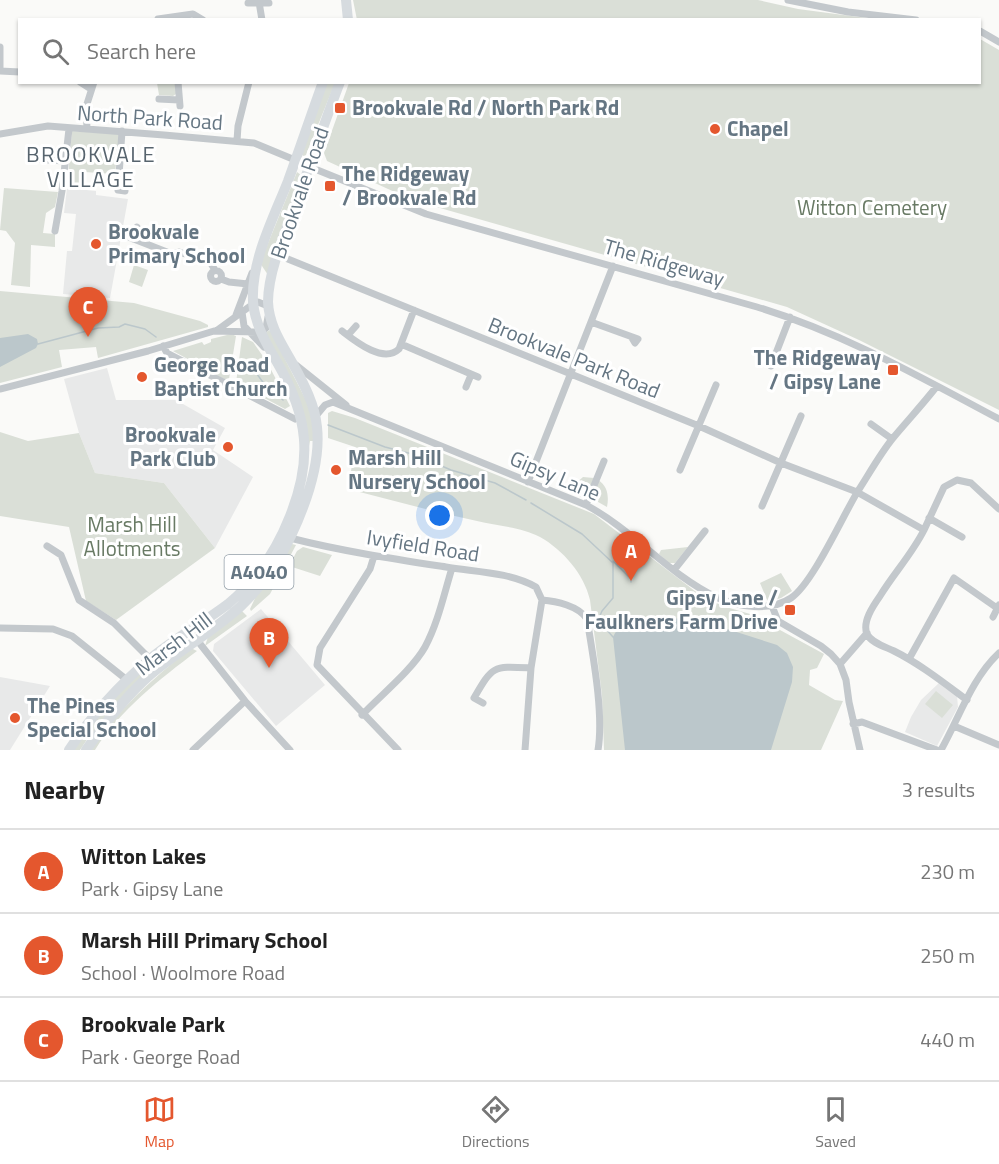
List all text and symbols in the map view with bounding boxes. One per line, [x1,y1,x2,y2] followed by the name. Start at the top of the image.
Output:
[18,18,981,84] search box
[87,34,196,68] text: Search here
[39,35,72,68] icon: search
[352,91,619,123] place label: Brookvale Rd / North Park Rd
[76,96,224,138] street label: North Park Road
[333,101,347,115] marker: Brookvale Rd / North Park Rd
[727,112,789,144] place label: Chapel
[261,122,337,263] street label: Brookvale Road
[708,122,722,136] marker: Chapel
[26,137,156,196] district label: BROOKVALE VILLAGE
[342,157,477,213] place label: The Ridgeway / Brookvale Rd
[323,179,337,193] marker: The Ridgeway / Brookvale Rd
[797,191,947,223] park label: Witton Cemetery
[108,215,245,271] place label: Brookvale Primary School
[600,230,728,295] street label: The Ridgeway
[89,237,103,251] marker: Brookvale Primary School
[68,288,107,337] pin: C
[484,308,665,406] street label: Brookvale Park Road
[754,341,881,397] place label: The Ridgeway / Gipsy Lane
[154,348,288,404] place label: George Road Baptist Church
[886,363,900,377] marker: The Ridgeway / Gipsy Lane
[135,370,149,384] marker: George Road Baptist Church
[125,418,216,474] place label: Brookvale Park Club
[221,440,235,454] marker: Brookvale Park Club
[348,441,486,497] place label: Marsh Hill Nursery School
[505,442,606,508] street label: Gipsy Lane
[329,463,343,477] marker: Marsh Hill Nursery School
[425,501,454,530] your location
[83,508,181,564] park label: Marsh Hill Allotments
[365,520,482,570] street label: Ivyfield Road
[612,532,650,581] pin: A
[224,555,294,589] road number: A4040
[584,581,778,637] place label: Gipsy Lane / Faulkners Farm Drive
[128,603,219,683] street label: Marsh Hill
[783,603,797,617] marker: Gipsy Lane / Faulkners Farm Drive
[250,618,288,668] pin: B
[27,689,157,745] place label: The Pines Special School
[8,711,22,725] marker: The Pines Special School
[24,770,105,809] text: Nearby
[902,774,975,805] text: 3 results
[81,839,206,873] text: Witton Lakes
[37,856,50,887] text: A
[920,856,975,887] text: 230 m
[81,873,223,904] text: Park · Gipsy Lane
[81,923,328,957] text: Marsh Hill Primary School
[37,940,50,971] text: B
[920,940,975,971] text: 250 m
[81,957,285,988] text: School · Woolmore Road
[81,1007,225,1041] text: Brookvale Park
[38,1024,49,1055] text: C
[920,1024,975,1055] text: 440 m
[81,1041,240,1072] text: Park · George Road
[143,1093,176,1153] tab: Map
[462,1093,530,1153] tab: Directions
[815,1093,856,1153] tab: Saved

